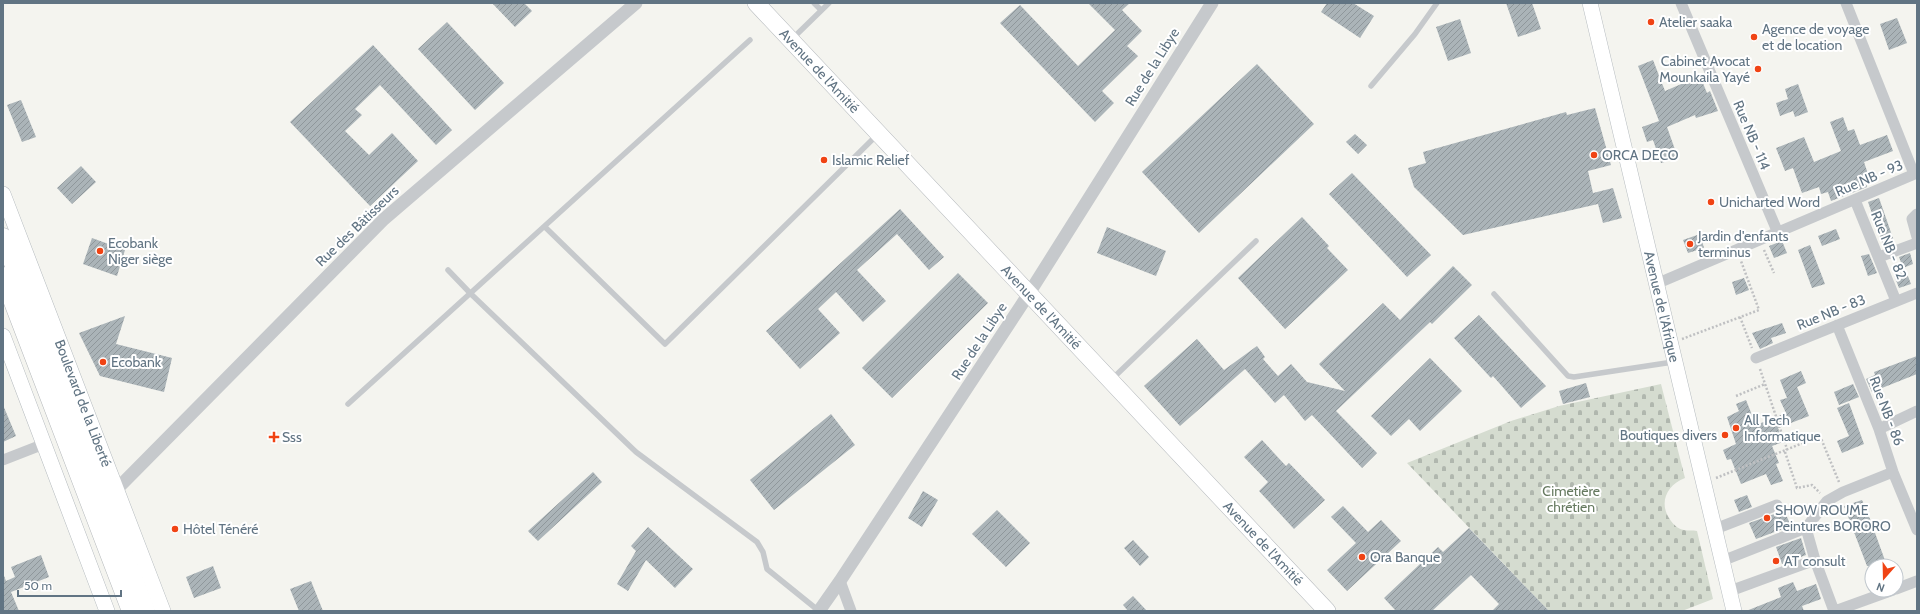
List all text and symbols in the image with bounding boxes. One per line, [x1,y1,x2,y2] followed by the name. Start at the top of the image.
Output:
[1659,13,1733,31] place label: Atelier saaka
[1646,17,1656,27] marker: Atelier saaka
[1762,20,1869,54] place label: Agence de voyage et de location
[776,25,864,117] street label: Avenue de l'Amitié
[1121,25,1183,109] street label: Rue de la Libye
[1749,32,1759,42] marker: Agence de voyage et de location
[1659,52,1750,86] place label: Cabinet Avocat Mounkaila Yayé
[1753,64,1763,74] marker: Cabinet Avocat Mounkaila Yayé
[1729,98,1775,172] street label: Rue NB - 114
[1602,146,1679,164] place label: ORCA DECO
[1589,150,1599,160] marker: ORCA DECO
[832,151,910,169] place label: Islamic Relief
[819,155,829,165] marker: Islamic Relief
[1832,156,1906,200] street label: Rue NB - 93
[312,182,403,270] street label: Rue des Bâtisseurs
[1719,193,1820,211] place label: Unicharted Word
[1706,197,1716,207] marker: Unicharted Word
[1867,208,1911,282] street label: Rue NB - 82
[1697,227,1789,261] place label: Jardin d'enfants terminus
[108,234,172,268] place label: Ecobank Niger siège
[1685,239,1695,249] marker: Jardin d'enfants terminus
[95,246,105,256] marker: Ecobank Niger siège
[1640,249,1684,364] street label: Avenue de l'Afrique
[997,261,1085,353] street label: Avenue de l'Amitié
[1794,290,1868,334] street label: Rue NB - 83
[947,299,1011,383] street label: Rue de la Libye
[51,337,116,469] street label: Boulevard de la Liberté
[111,353,162,371] place label: Ecobank
[98,357,108,367] marker: Ecobank
[1866,374,1908,448] street label: Rue NB - 86
[1744,411,1821,445] place label: All Tech Informatique
[1731,423,1741,433] marker: All Tech Informatique
[1620,426,1717,444] place label: Boutiques divers
[282,428,302,446] place label: Sss
[1720,430,1730,440] marker: Boutiques divers
[269,432,279,442] marker: Sss
[1542,482,1600,516] park label: Cimetière chrétien
[1219,497,1307,589] street label: Avenue de l'Amitié
[1775,501,1891,535] place label: SHOW ROUME Peintures BORORO
[1762,513,1772,523] marker: SHOW ROUME Peintures BORORO
[183,520,259,538] place label: Hôtel Ténéré
[170,524,180,534] marker: Hôtel Ténéré
[1370,548,1440,566] place label: Ora Banque
[1357,552,1367,562] marker: Ora Banque
[1784,552,1846,570] place label: AT consult
[1771,556,1781,566] marker: AT consult
[1864,558,1904,598] north arrow
[18,572,121,598] scale bar
[24,578,52,593] text: 50 m
[1875,579,1887,595] text: N

